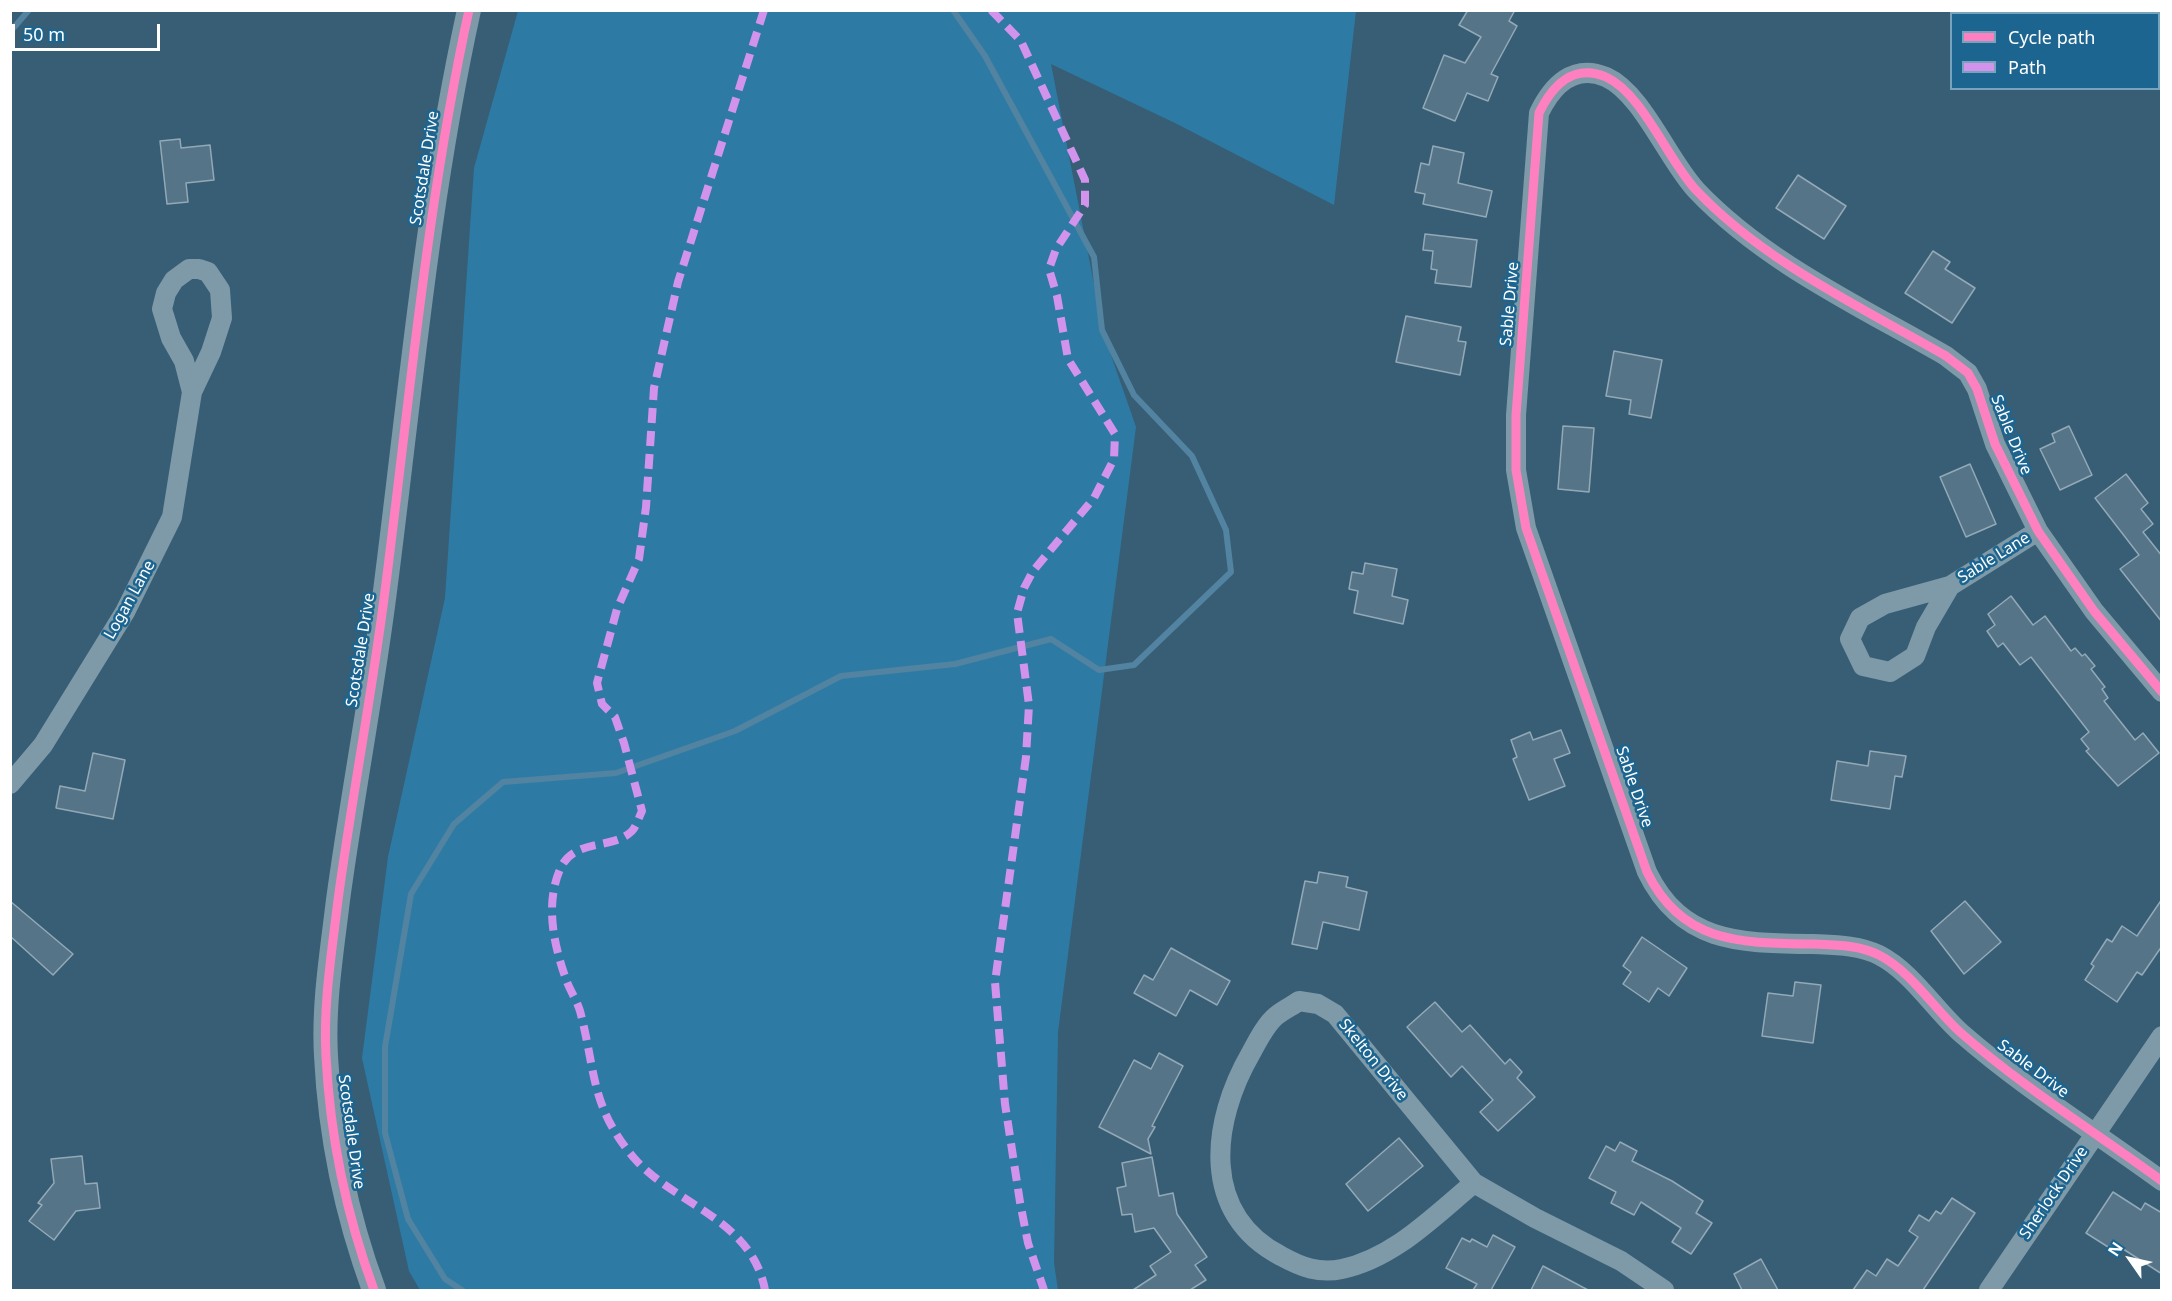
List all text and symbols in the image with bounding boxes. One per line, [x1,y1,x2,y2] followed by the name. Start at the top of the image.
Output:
[15,12,164,50] scale bar
[1950,12,2160,90] legend
[23,22,65,46] text: 50 m
[2008,25,2095,49] text: Cycle path
[2008,55,2047,79] text: Path
[407,110,443,226] street label: Scotsdale Drive
[1497,261,1523,347] street label: Sable Drive
[1986,392,2036,478] street label: Sable Drive
[1954,528,2034,588] street label: Sable Lane
[100,557,160,643] street label: Logan Lane
[343,592,379,708] street label: Scotsdale Drive
[1611,744,1657,830] street label: Sable Drive
[1334,1015,1412,1105] street label: Skelton Drive
[1993,1036,2073,1102] street label: Sable Drive
[333,1074,369,1190] street label: Scotsdale Drive
[2016,1143,2092,1243] street label: Sherlock Drive
[2100,1229,2160,1289] north arrow
[2102,1237,2128,1260] text: N

